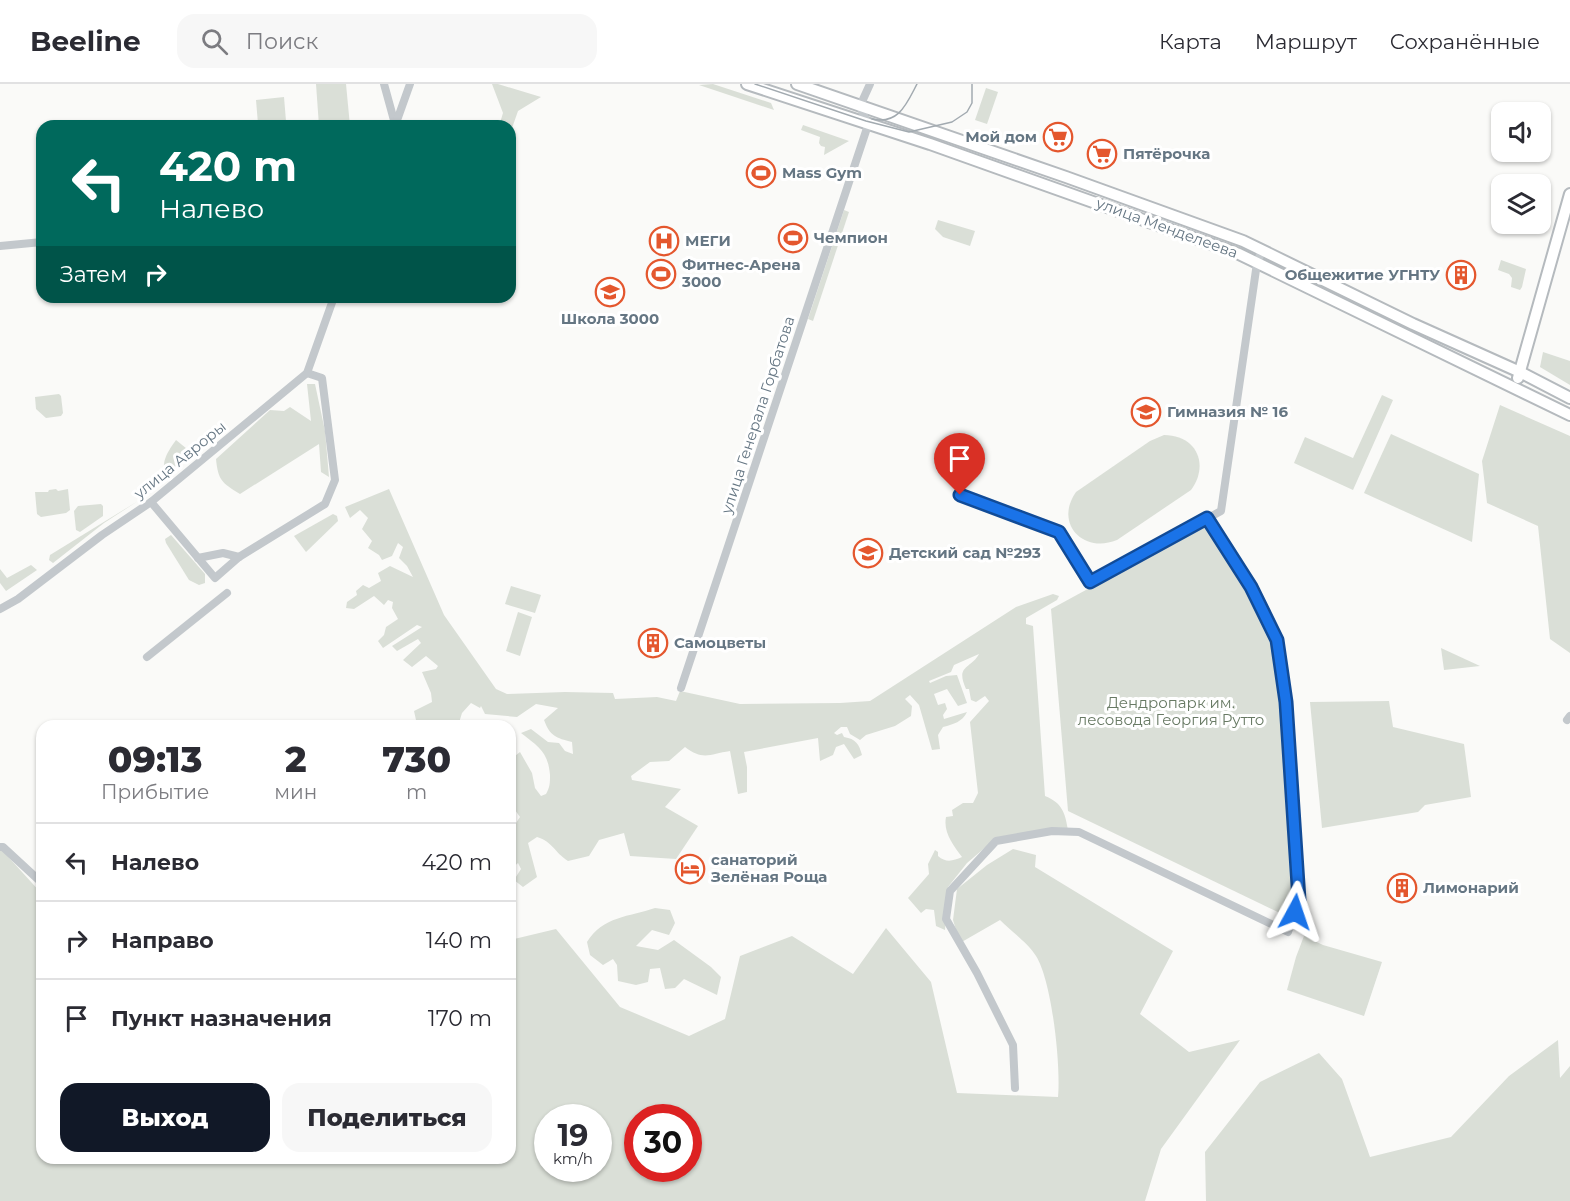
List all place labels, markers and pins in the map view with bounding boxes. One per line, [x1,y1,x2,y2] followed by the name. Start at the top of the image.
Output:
[1042,121,1074,153] supermarket icon: Мой дом
[965,127,1037,146] place label: Мой дом
[1086,138,1118,170] supermarket icon: Пятёрочка
[1123,144,1210,163] place label: Пятёрочка
[745,157,777,189] sports icon: Mass Gym
[782,163,862,182] place label: Mass Gym
[777,222,809,254] sports icon: Чемпион
[648,225,680,257] hospital icon: МЕГИ
[814,228,888,247] place label: Чемпион
[685,231,731,250] place label: МЕГИ
[681,255,801,291] place label: Фитнес-Арена 3000
[645,258,677,290] sports icon: Фитнес-Арена 3000
[1445,259,1477,291] building icon: Общежитие УГНТУ
[1285,265,1440,284] place label: Общежитие УГНТУ
[594,276,626,308] school or university icon: Школа 3000
[561,309,659,328] place label: Школа 3000
[1130,396,1162,428] school or university icon: Гимназия № 16
[1167,402,1288,421] place label: Гимназия № 16
[934,433,985,495] pin
[852,537,884,569] school or university icon: Детский сад №293
[889,543,1041,562] place label: Детский сад №293
[637,627,669,659] building icon: Самоцветы
[674,633,766,652] place label: Самоцветы
[710,850,827,886] place label: санаторий Зелёная Роща
[674,853,706,885] hotel icon: санаторий Зелёная Роща
[1386,872,1418,904] building icon: Лимонарий
[1423,878,1519,897] place label: Лимонарий

